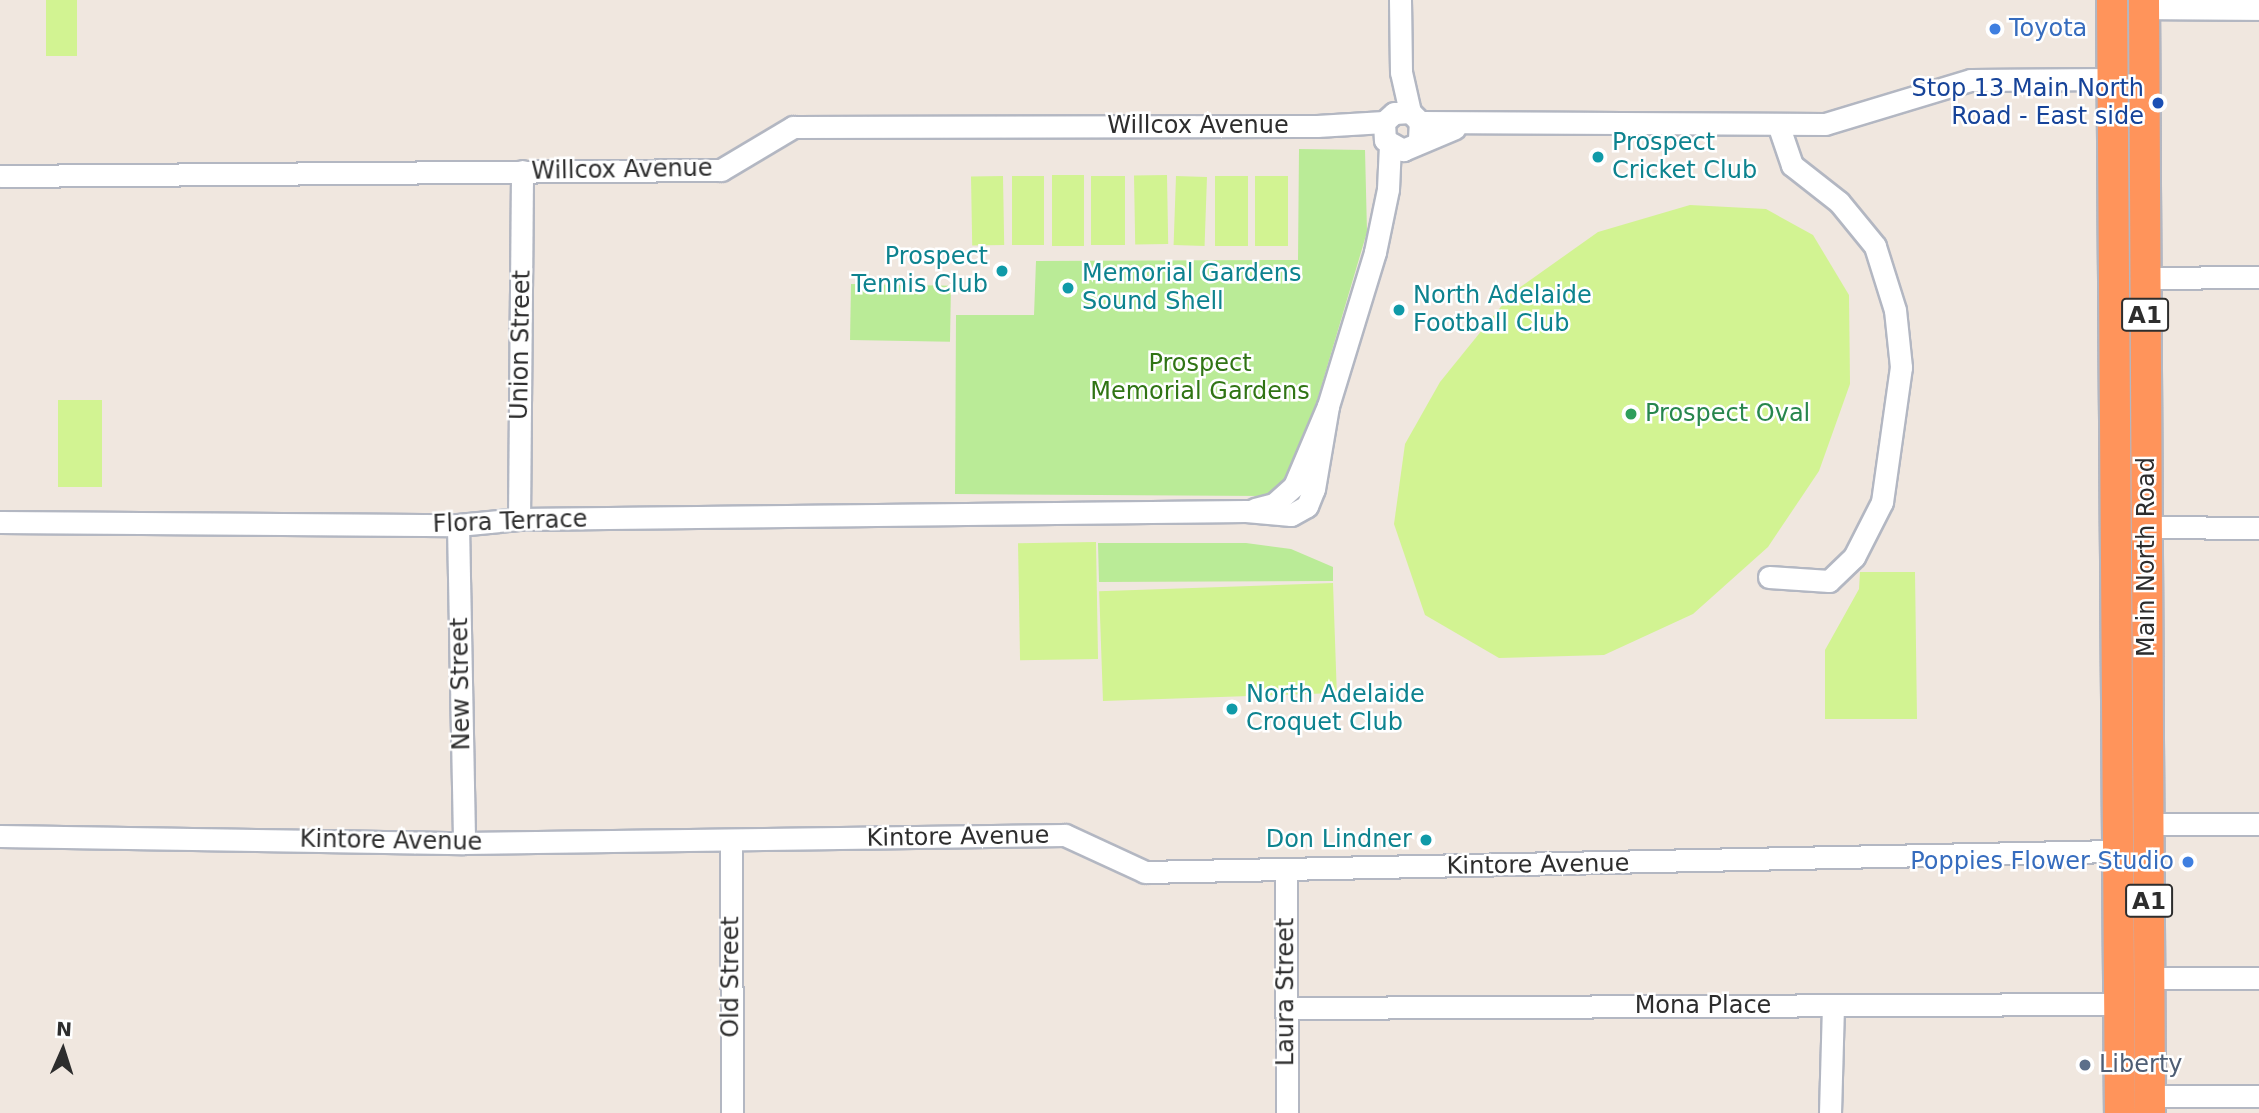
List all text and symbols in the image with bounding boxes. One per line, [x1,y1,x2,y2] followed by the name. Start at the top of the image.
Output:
[2009,15,2087,43] place label: Toyota
[1987,21,2003,37] marker: Toyota
[1912,75,2144,131] place label: Stop 13 Main North Road - East side
[2150,95,2166,111] marker: Stop 13 Main North Road - East side
[1107,112,1289,140] street label: Willcox Avenue
[1612,129,1757,185] place label: Prospect Cricket Club
[1590,149,1606,165] marker: Prospect Cricket Club
[531,154,713,186] street label: Willcox Avenue
[852,243,988,299] place label: Prospect Tennis Club
[1082,260,1302,316] place label: Memorial Gardens Sound Shell
[994,263,1010,279] marker: Prospect Tennis Club
[505,270,537,420] street label: Union Street
[1060,280,1076,296] marker: Memorial Gardens Sound Shell
[1413,282,1592,338] place label: North Adelaide Football Club
[2120,296,2170,334] road number: A1
[1391,302,1407,318] marker: North Adelaide Football Club
[1090,350,1310,406] park label: Prospect Memorial Gardens
[1645,400,1810,428] place label: Prospect Oval
[1623,406,1639,422] marker: Prospect Oval
[2133,457,2161,657] street label: Main North Road
[432,505,588,539] street label: Flora Terrace
[445,617,477,751] street label: New Street
[1246,681,1425,737] place label: North Adelaide Croquet Club
[1224,701,1240,717] marker: North Adelaide Croquet Club
[866,821,1050,853] street label: Kintore Avenue
[299,825,483,857] street label: Kintore Avenue
[1266,826,1412,854] place label: Don Lindner
[1418,832,1434,848] marker: Don Lindner
[1910,848,2174,876] place label: Poppies Flower Studio
[1446,849,1630,881] street label: Kintore Avenue
[2180,854,2196,870] marker: Poppies Flower Studio
[2124,882,2174,920] road number: A1
[717,916,745,1038] street label: Old Street
[1272,918,1300,1066] street label: Laura Street
[1635,992,1771,1020] street label: Mona Place
[28,1015,98,1085] north arrow
[56,1018,73,1040] text: N
[2099,1051,2183,1079] place label: Liberty
[2077,1057,2093,1073] marker: Liberty

